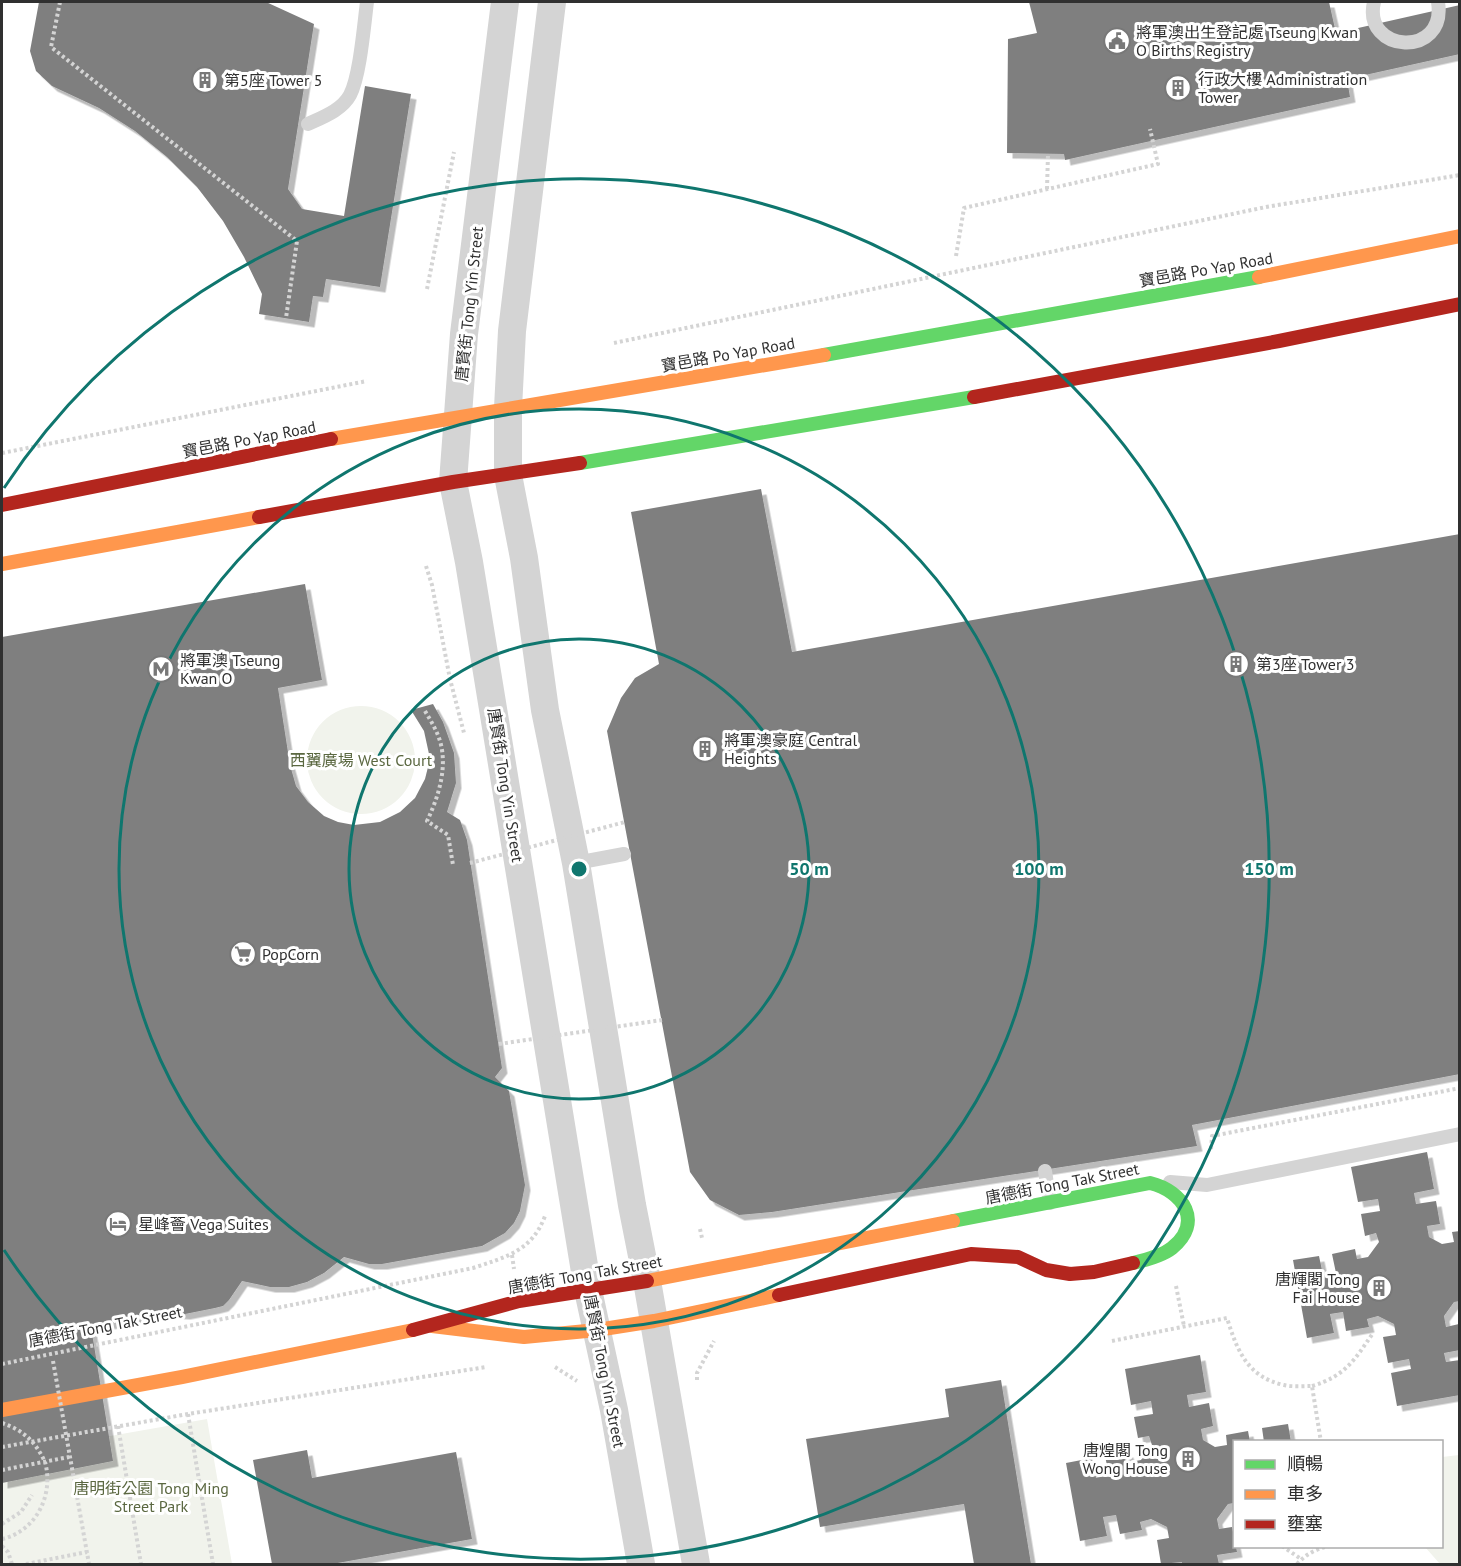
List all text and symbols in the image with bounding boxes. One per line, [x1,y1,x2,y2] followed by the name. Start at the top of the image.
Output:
[1136,22,1358,60] place label: 將軍澳出生登記處 Tseung Kwan O Births Registry
[1102,26,1132,56] public building icon: 將軍澳出生登記處 Tseung Kwan O Births Registry
[190,65,220,95] building icon: 第5座 Tower 5
[1198,69,1367,107] place label: 行政大樓 Administration Tower
[224,70,322,90] place label: 第5座 Tower 5
[1163,73,1193,103] building icon: 行政大樓 Administration Tower
[451,225,487,383] street label: 唐賢街 Tong Yin Street
[1138,247,1274,291] street label: 寶邑路 Po Yap Road
[660,332,796,376] street label: 寶邑路 Po Yap Road
[181,416,317,462] street label: 寶邑路 Po Yap Road
[1221,649,1251,679] building icon: 第3座 Tower 3
[180,650,280,688] place label: 將軍澳 Tseung Kwan O
[146,654,176,684] metro station icon: 將軍澳 Tseung Kwan O
[1256,654,1354,674] place label: 第3座 Tower 3
[484,706,528,864] street label: 唐賢街 Tong Yin Street
[724,730,858,768] place label: 將軍澳豪庭 Central Heights
[690,734,720,764] building icon: 將軍澳豪庭 Central Heights
[290,750,433,770] park label: 西翼廣場 West Court
[789,857,829,880] text: 50 m
[1014,857,1064,880] text: 100 m
[1244,857,1294,880] text: 150 m
[569,859,589,879] centre of rings
[228,939,258,969] supermarket icon: PopCorn
[262,944,319,964] place label: PopCorn
[983,1158,1141,1208] street label: 唐德街 Tong Tak Street
[103,1209,133,1239] hotel icon: 星峰薈 Vega Suites
[138,1214,269,1234] place label: 星峰薈 Vega Suites
[506,1250,664,1297] street label: 唐德街 Tong Tak Street
[1275,1269,1360,1307] place label: 唐輝閣 Tong Fai House
[1364,1273,1394,1303] building icon: 唐輝閣 Tong Fai House
[580,1293,630,1450] street label: 唐賢街 Tong Yin Street
[26,1301,184,1351] street label: 唐德街 Tong Tak Street
[1082,1440,1168,1478] place label: 唐煌閣 Tong Wong House
[1233,1440,1443,1548] legend
[1173,1444,1203,1474] building icon: 唐煌閣 Tong Wong House
[1287,1452,1323,1475] text: 順暢
[73,1478,229,1516] park label: 唐明街公園 Tong Ming Street Park
[1287,1482,1323,1505] text: 車多
[1287,1512,1323,1535] text: 壅塞

